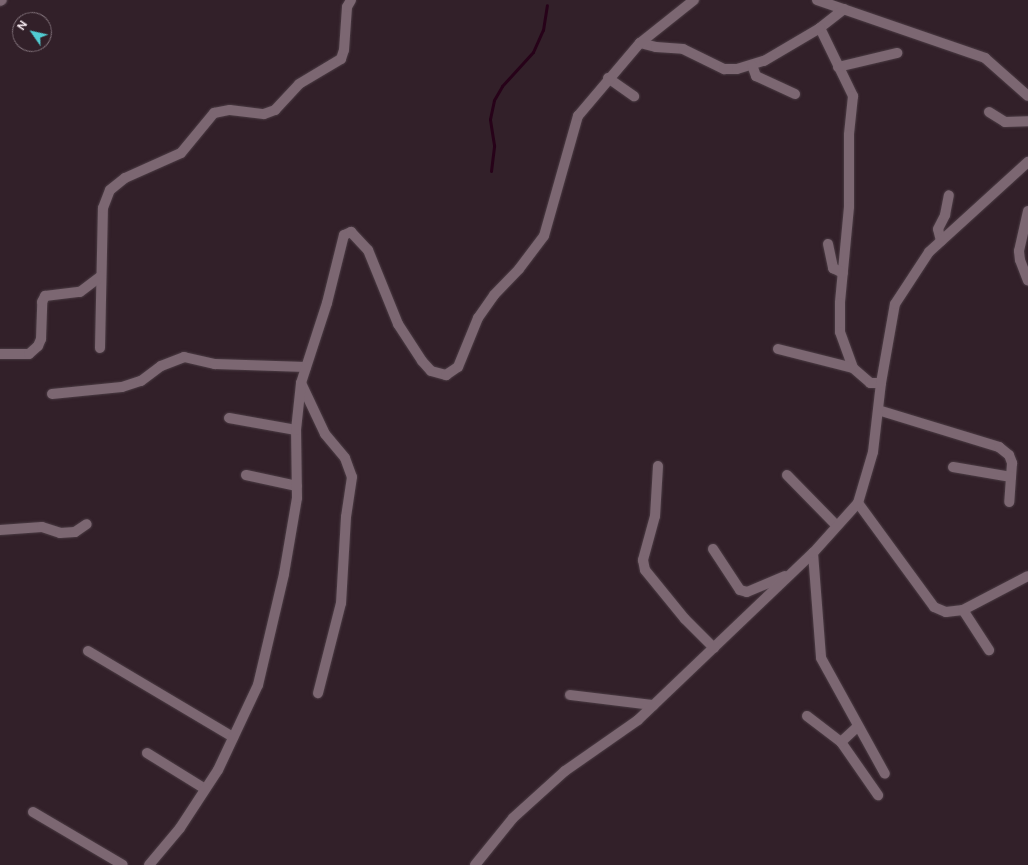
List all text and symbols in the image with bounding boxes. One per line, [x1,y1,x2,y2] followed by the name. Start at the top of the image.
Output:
[12,12,52,52] north arrow
[15,18,30,33] text: N

